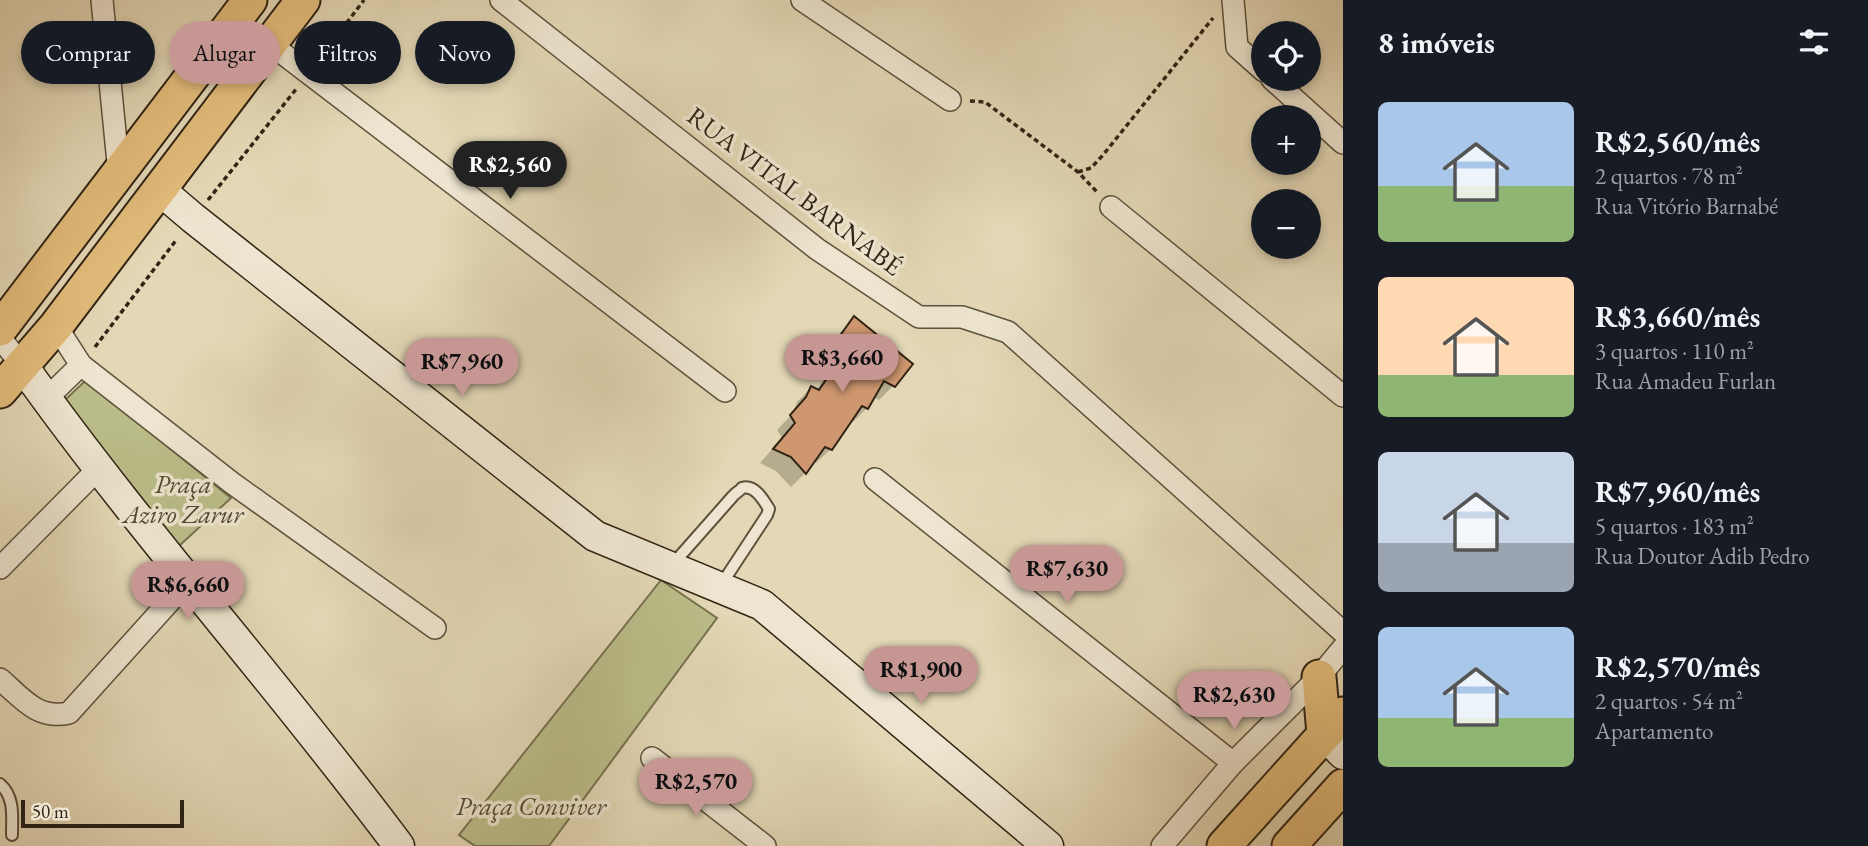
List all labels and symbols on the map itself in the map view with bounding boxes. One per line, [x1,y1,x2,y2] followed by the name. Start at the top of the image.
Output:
[680,99,910,283] street label: RUA VITAL BARNABÉ
[445,142,575,201] pin: R$2,560
[777,334,907,394] pin: R$3,660
[397,338,527,398] pin: R$7,960
[121,467,244,531] park label: Praça Aziro Zarur
[1002,546,1132,605] pin: R$7,630
[123,562,253,621] pin: R$6,660
[856,646,986,706] pin: R$1,900
[1169,672,1299,731] pin: R$2,630
[631,758,761,818] pin: R$2,570
[456,789,607,823] park label: Praça Conviver
[21,797,184,829] scale bar

